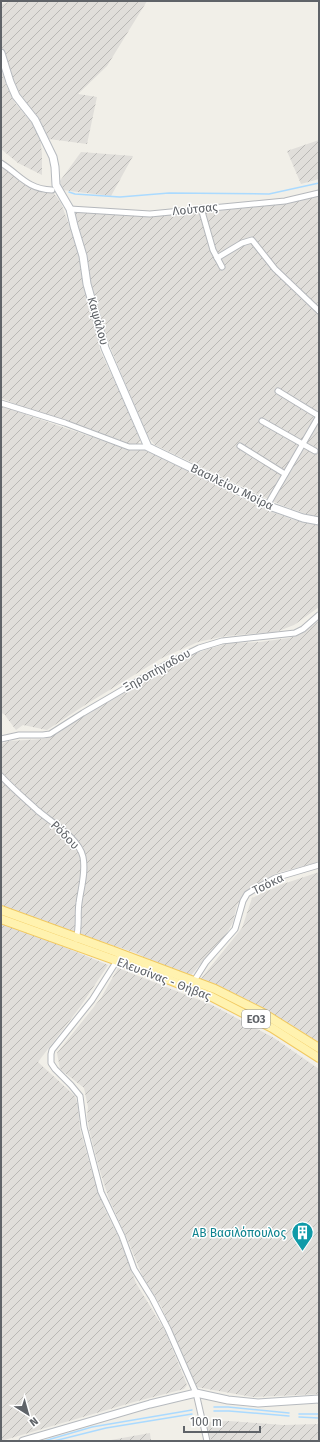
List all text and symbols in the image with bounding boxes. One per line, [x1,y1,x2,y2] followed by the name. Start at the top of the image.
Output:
[172,200,219,218] street label: Λούτσας
[84,295,112,347] street label: Καψάλου
[188,461,276,513] street label: Βασιλείου Μοίρα
[121,646,193,694] street label: Ξηροπήγαδου
[48,818,82,852] street label: Ρόδου
[250,870,286,898] street label: Τσόκα
[115,955,213,1004] street label: Ελευσίνας - Θήβας
[242,1010,270,1028] road number: ΕΟ3
[289,1220,315,1253] building icon: ΑΒ Βασιλόπουλος
[192,1226,286,1240] place label: ΑΒ Βασιλόπουλος
[8,1394,48,1434] north arrow
[184,1408,260,1434] scale bar
[27,1414,41,1429] text: N
[190,1415,222,1429] text: 100 m

